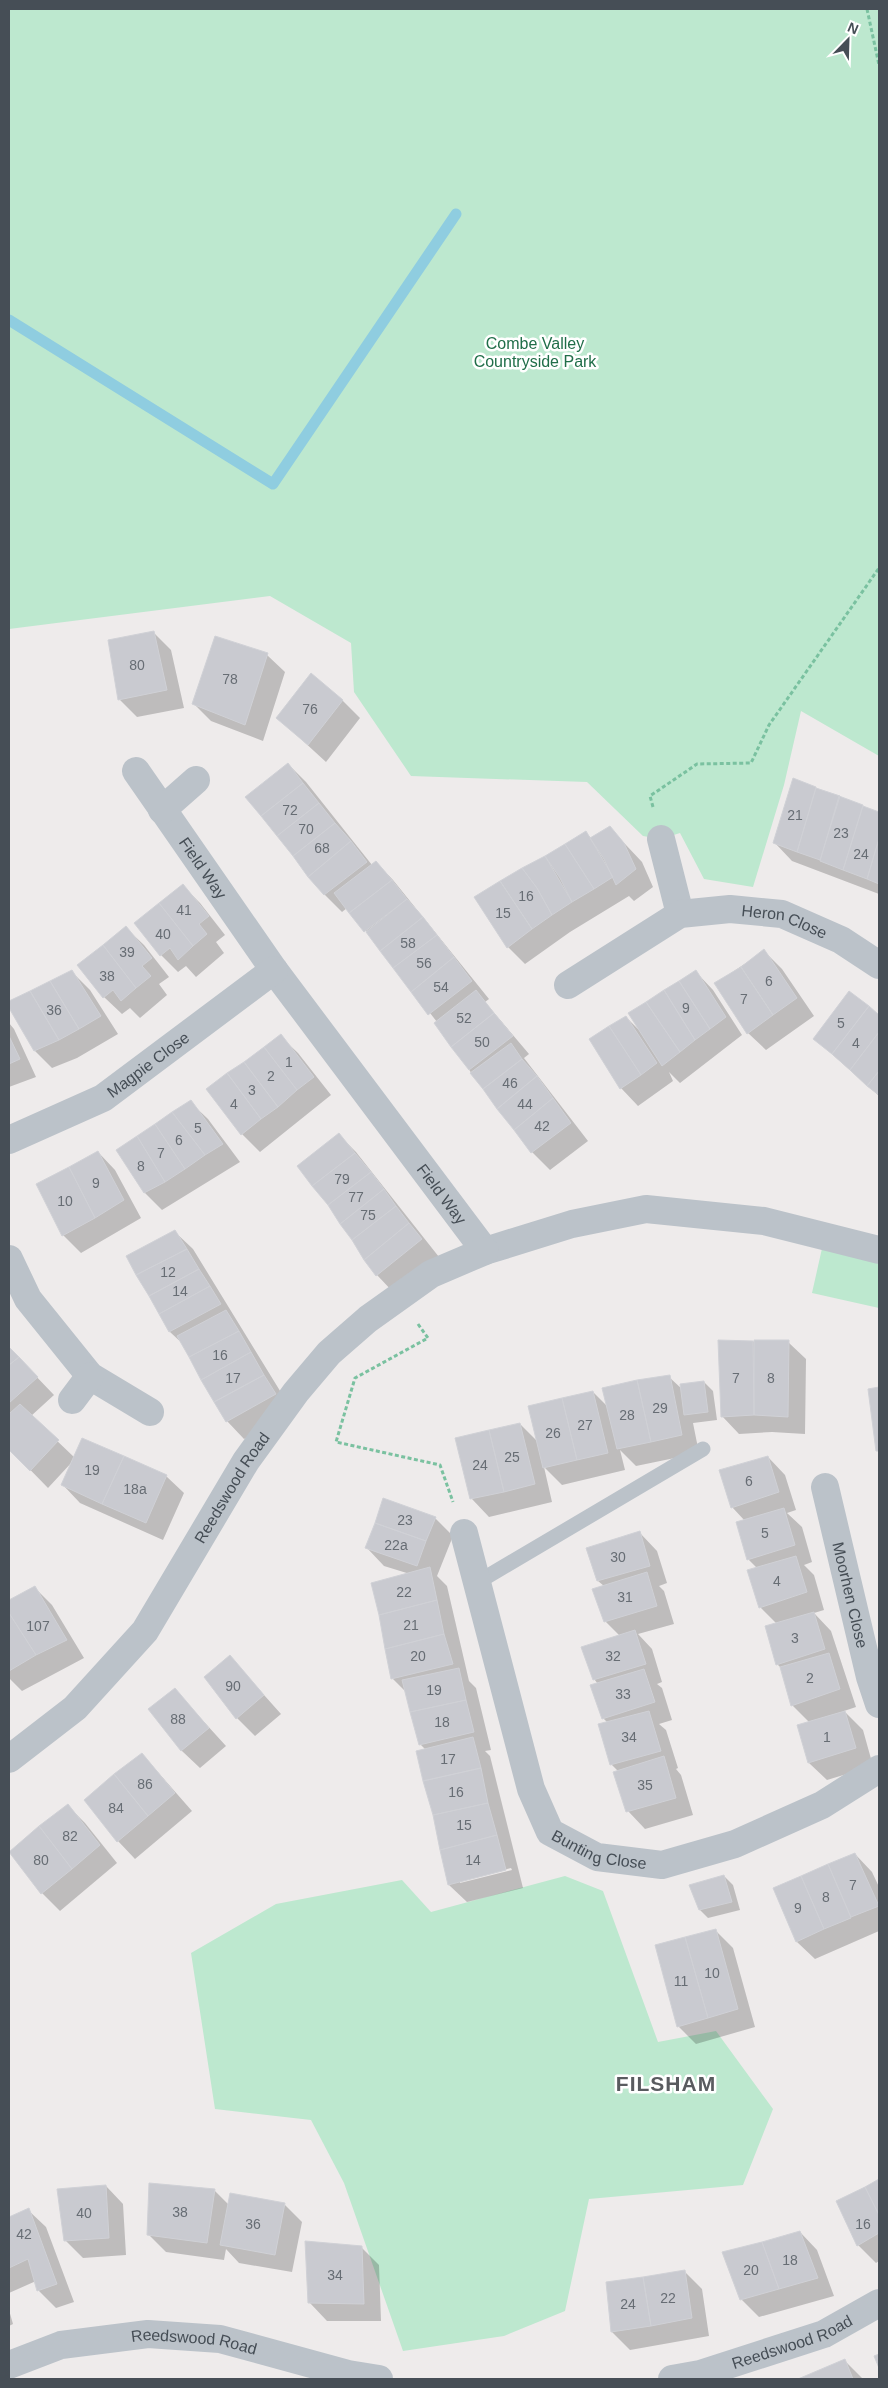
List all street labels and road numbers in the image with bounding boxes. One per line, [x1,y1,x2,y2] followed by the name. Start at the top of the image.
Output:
[176,834,230,902] street label: Field Way
[741,902,830,942] street label: Heron Close
[104,1029,193,1101] street label: Magpie Close
[414,1161,470,1227] street label: Field Way
[191,1429,273,1546] street label: Reedswood Road
[829,1540,871,1650] street label: Moorhen Close
[549,1827,648,1872] street label: Bunting Close
[730,2312,855,2372] street label: Reedswood Road
[130,2326,259,2358] street label: Reedswood Road

